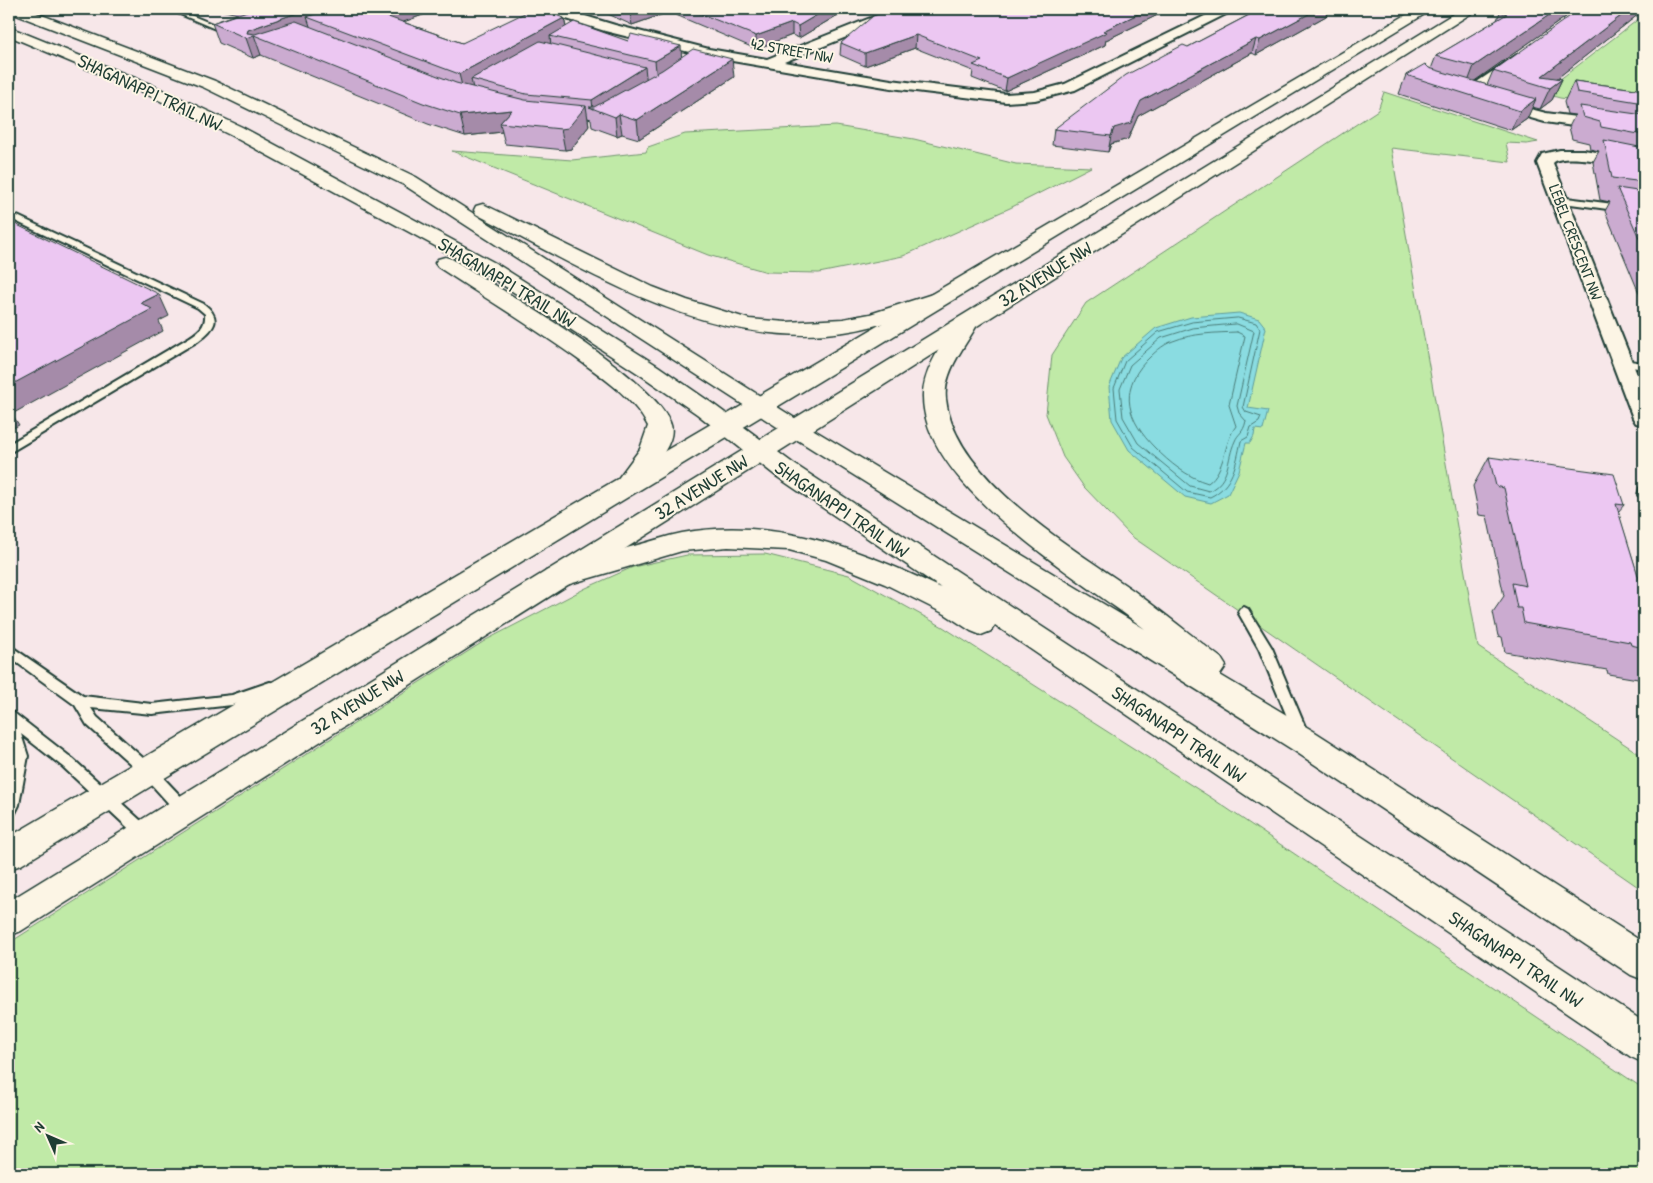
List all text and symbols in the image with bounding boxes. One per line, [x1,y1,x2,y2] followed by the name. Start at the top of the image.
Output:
[749,32,835,68] street label: 42 STREET NW
[74,47,227,137] street label: SHAGANAPPI TRAIL NW
[1544,181,1608,303] street label: LEBEL CRESCENT NW
[433,231,581,334] street label: SHAGANAPPI TRAIL NW
[993,235,1097,313] street label: 32 AVENUE NW
[649,448,753,526] street label: 32 AVENUE NW
[770,455,914,564] street label: SHAGANAPPI TRAIL NW
[305,663,409,741] street label: 32 AVENUE NW
[1107,680,1251,789] street label: SHAGANAPPI TRAIL NW
[1444,905,1588,1014] street label: SHAGANAPPI TRAIL NW
[22,1110,72,1160] north arrow
[29,1117,48,1136] text: N

